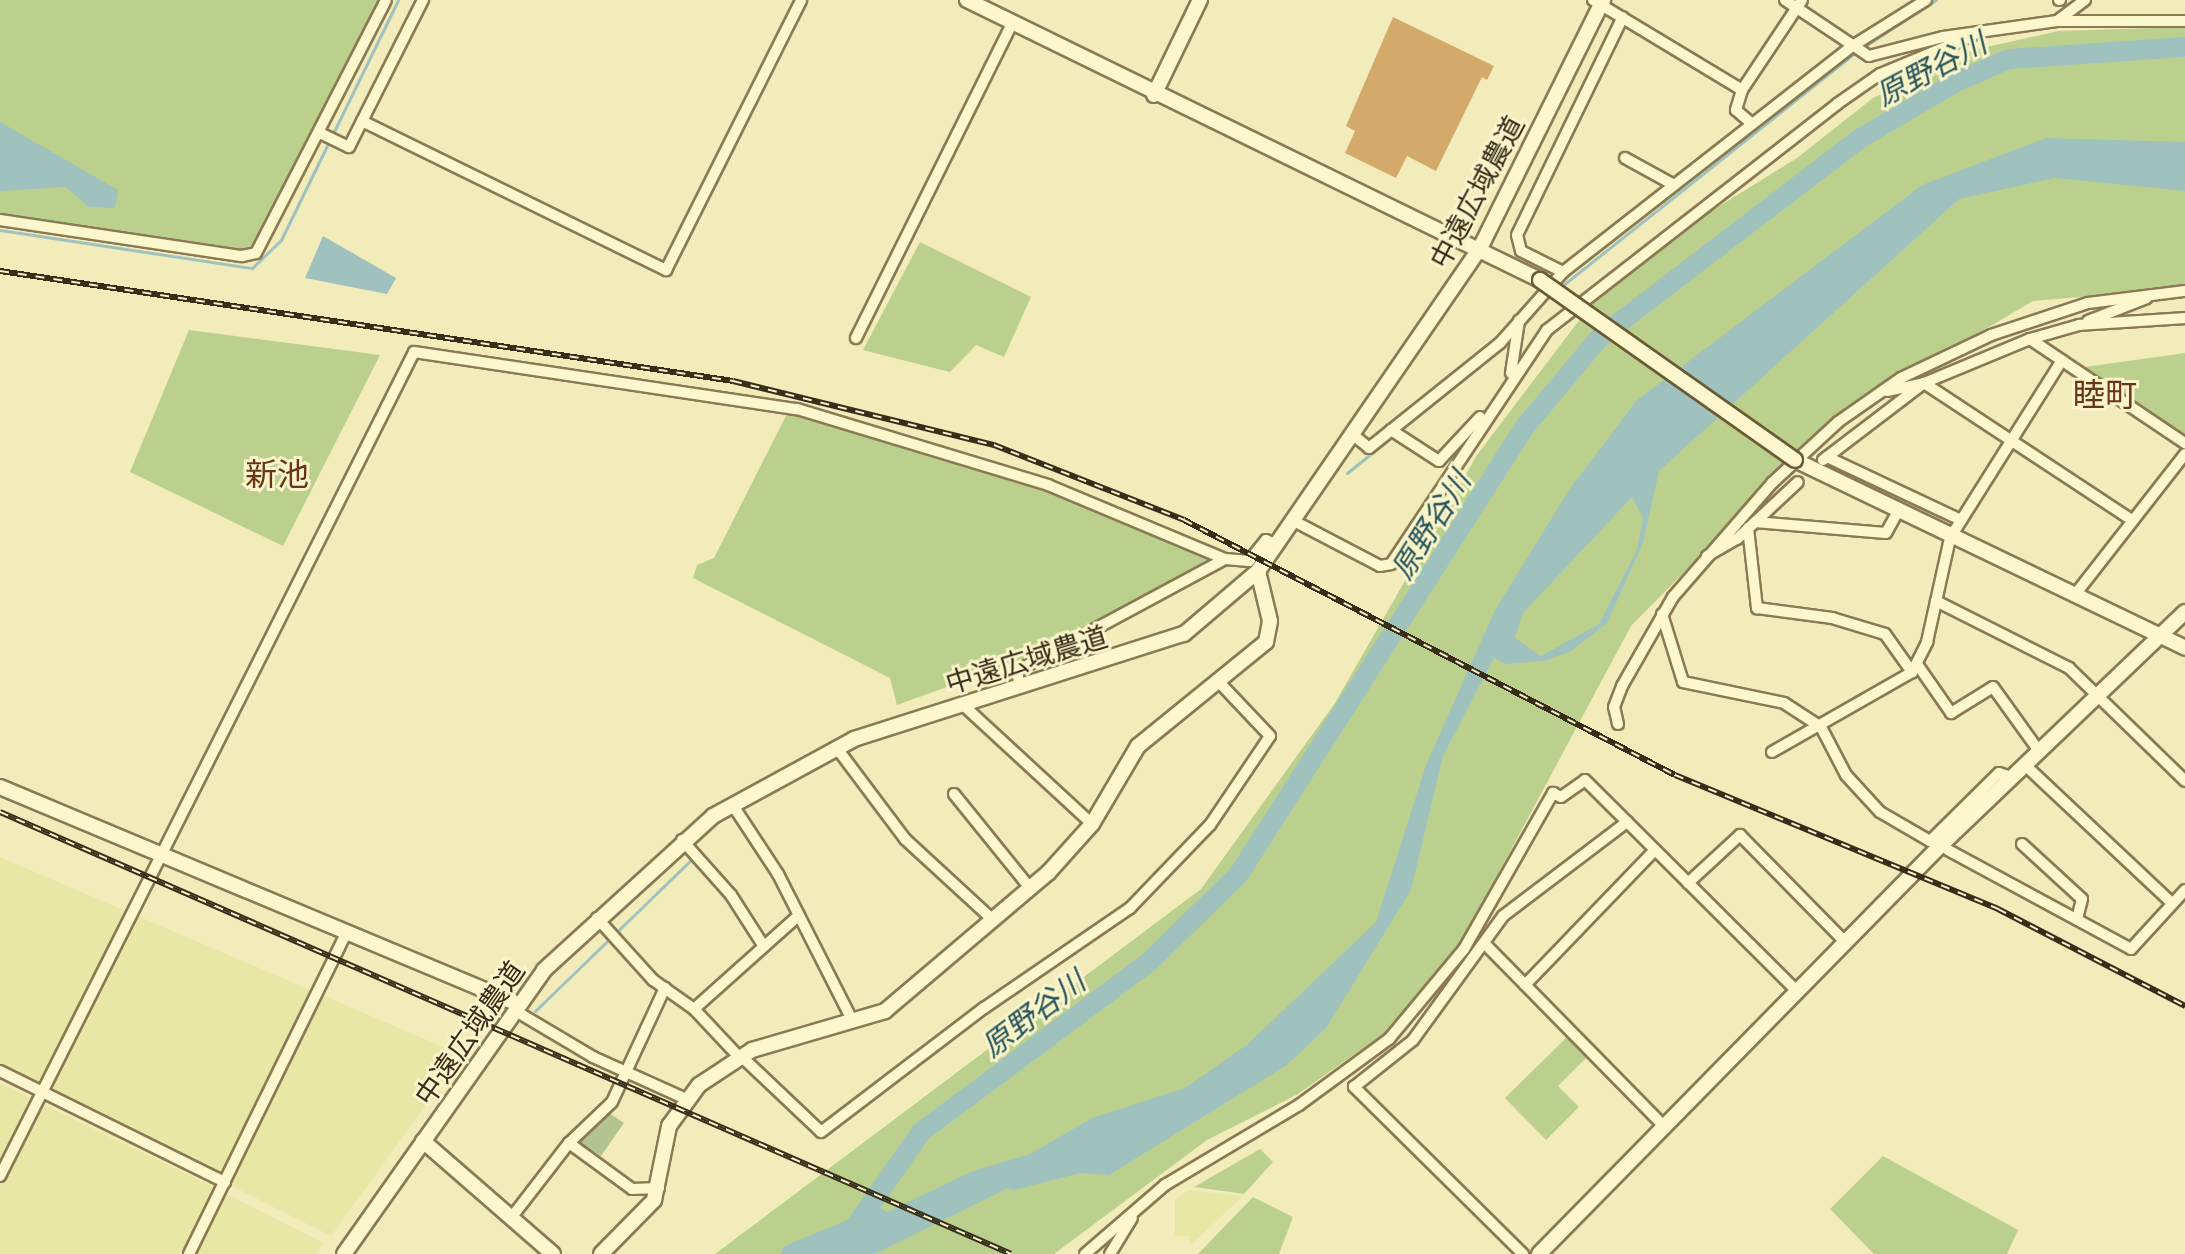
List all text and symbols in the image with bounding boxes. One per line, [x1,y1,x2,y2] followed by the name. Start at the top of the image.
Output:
[1869,23,1991,111] water label: 原野谷川
[1421,109,1529,273] street label: 中遠広域農道
[2073,373,2137,411] district label: 睦町
[245,453,309,491] district label: 新池
[1382,464,1476,584] water label: 原野谷川
[941,617,1111,699] street label: 中遠広域農道
[406,954,530,1110] street label: 中遠広域農道
[973,962,1091,1062] water label: 原野谷川

